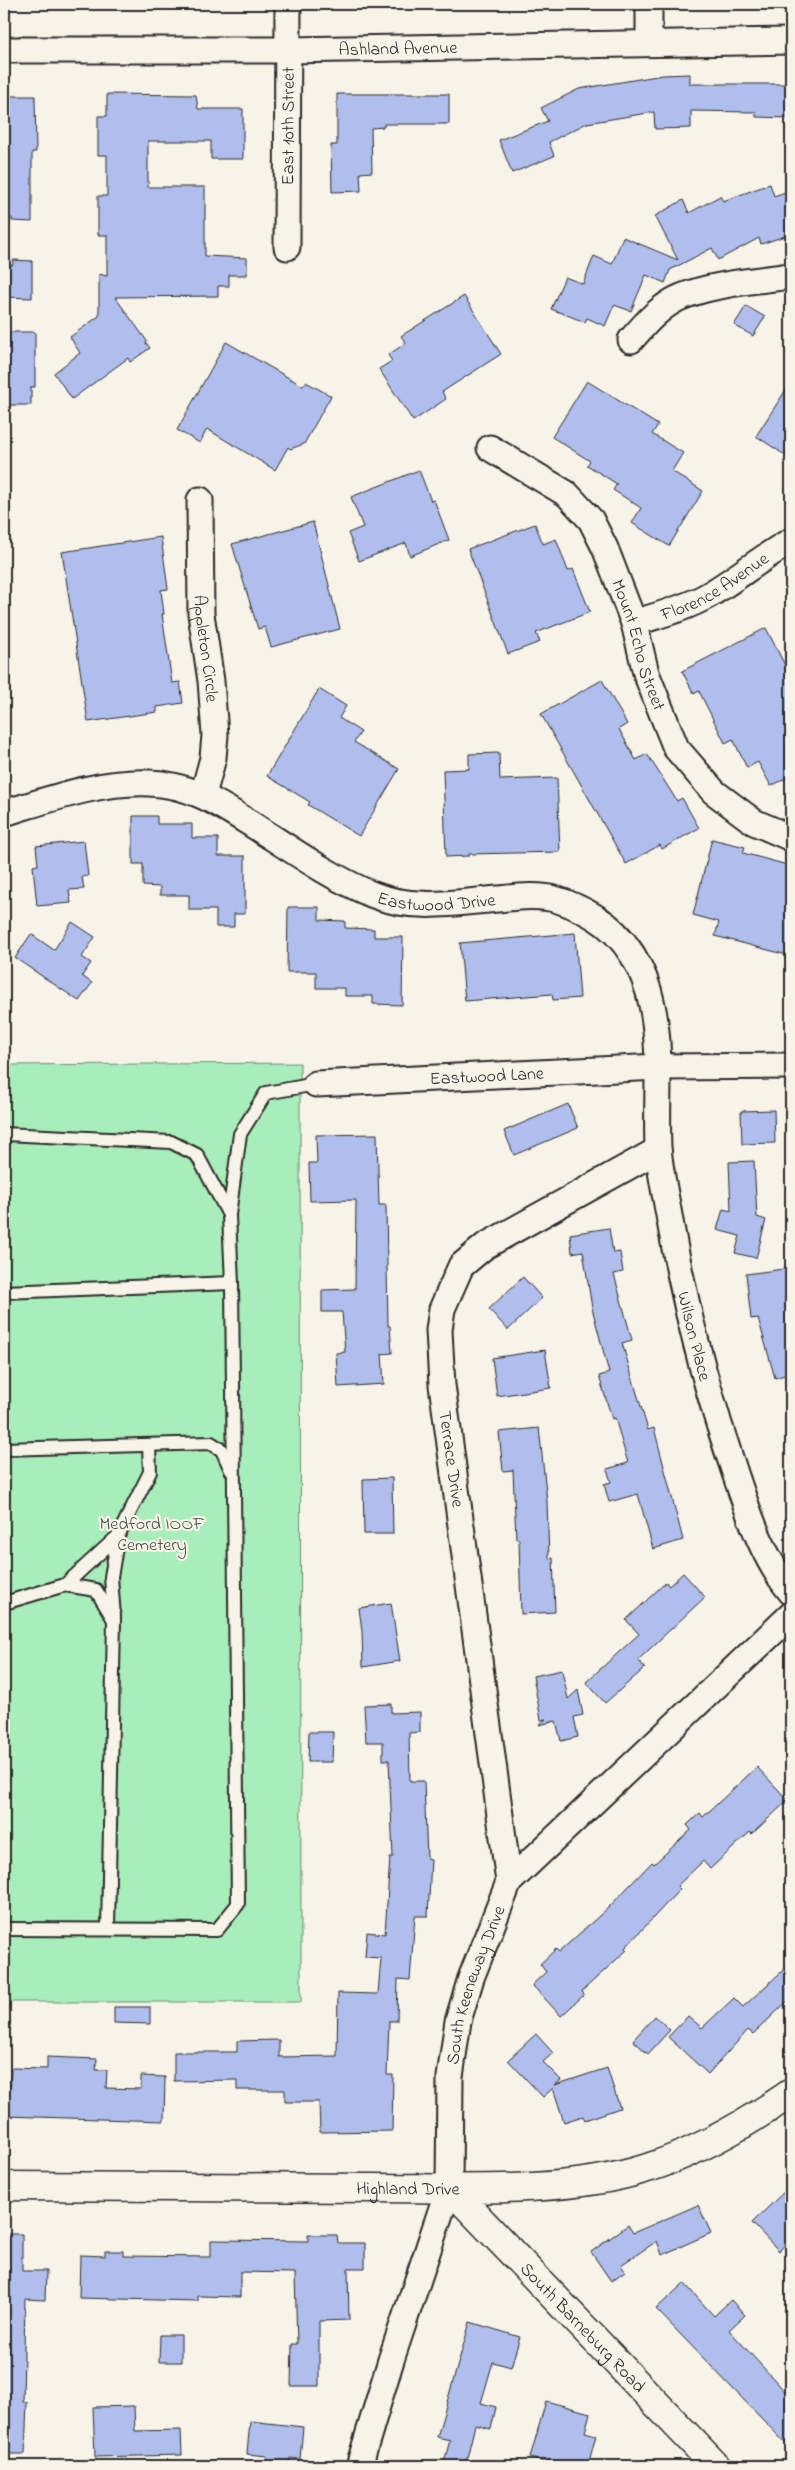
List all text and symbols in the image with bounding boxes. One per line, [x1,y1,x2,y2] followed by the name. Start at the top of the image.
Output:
[338,36,459,64] street label: Ashland Avenue
[276,67,303,185] street label: East 10th Street
[657,546,776,629] street label: Florence Avenue
[603,576,671,715] street label: Mount Echo Street
[186,595,224,704] street label: Appleton Circle
[374,886,498,919] street label: Eastwood Drive
[429,1062,546,1093] street label: Eastwood Lane
[669,1289,717,1385] street label: Wilson Place
[430,1409,470,1510] street label: Terrace Drive
[99,1512,205,1559] park label: Medford IOOF Cemetery
[441,1901,514,2066] street label: South Keeneway Drive
[356,2177,461,2204] street label: Highland Drive
[513,2257,651,2400] street label: South Barneburg Road

